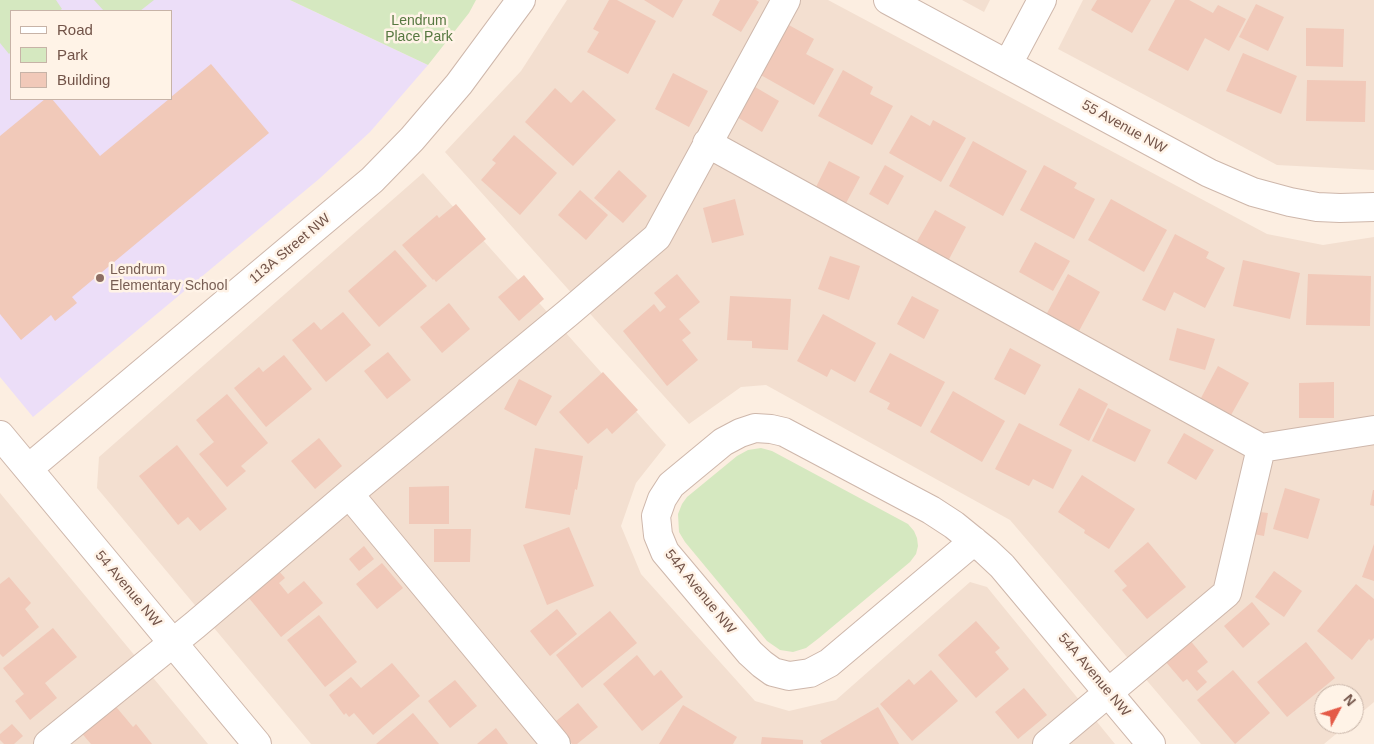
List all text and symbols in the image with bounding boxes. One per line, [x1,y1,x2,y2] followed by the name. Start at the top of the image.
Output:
[10,10,172,100] legend
[385,13,453,46] park label: Lendrum Place Park
[57,21,93,38] text: Road
[57,46,88,63] text: Park
[57,71,110,88] text: Building
[1079,97,1169,157] street label: 55 Avenue NW
[246,210,334,288] street label: 113A Street NW
[110,262,228,294] place label: Lendrum Elementary School
[94,272,106,284] marker: Lendrum Elementary School
[661,547,739,637] street label: 54A Avenue NW
[91,548,165,630] street label: 54 Avenue NW
[1054,630,1134,720] street label: 54A Avenue NW
[1314,684,1364,734] north arrow
[1340,691,1359,709] text: N

